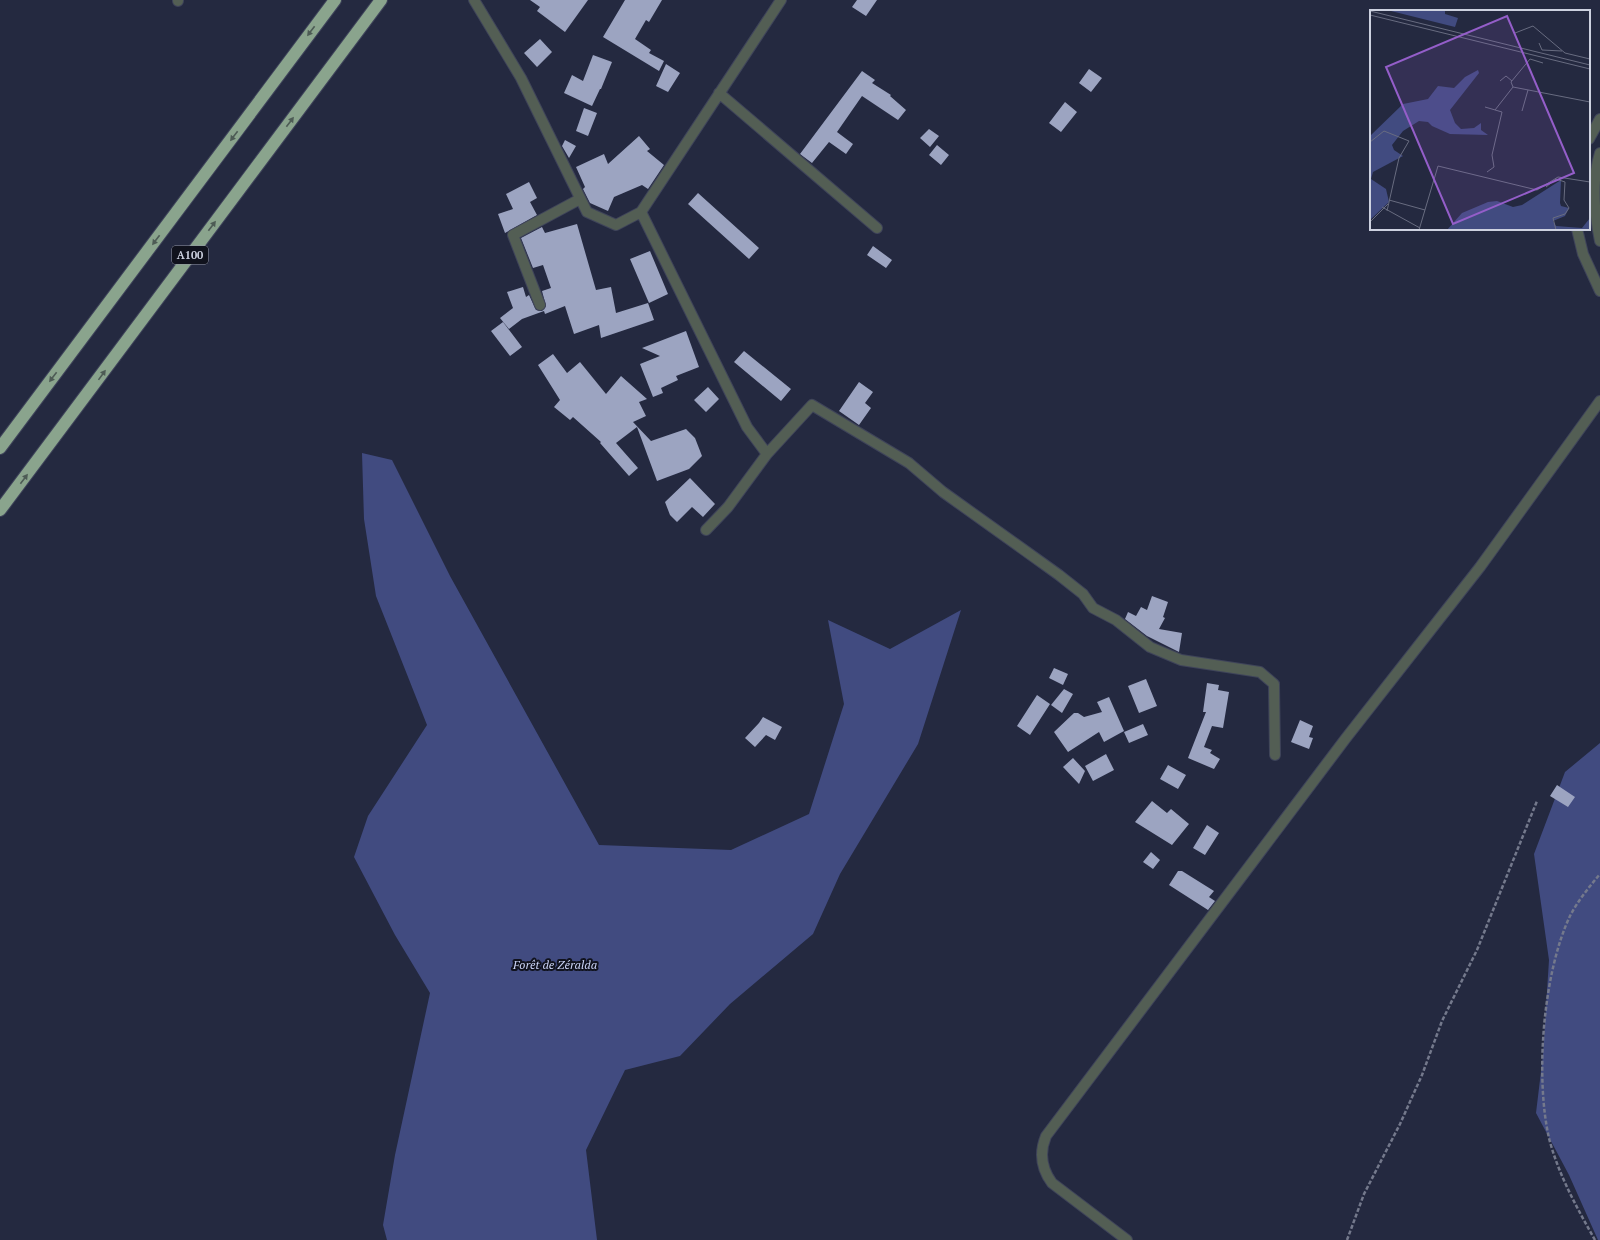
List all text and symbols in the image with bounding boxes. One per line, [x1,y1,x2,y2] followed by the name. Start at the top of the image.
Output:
[1370,10,1590,230] inset map
[307,26,315,37] one-way arrow
[286,116,294,127] one-way arrow
[230,130,238,141] one-way arrow
[208,220,217,231] one-way arrow
[152,234,160,245] one-way arrow
[172,246,208,264] road number: A100
[97,370,106,381] one-way arrow
[49,372,57,383] one-way arrow
[19,474,28,485] one-way arrow
[512,957,597,972] park label: Forêt de Zéralda

